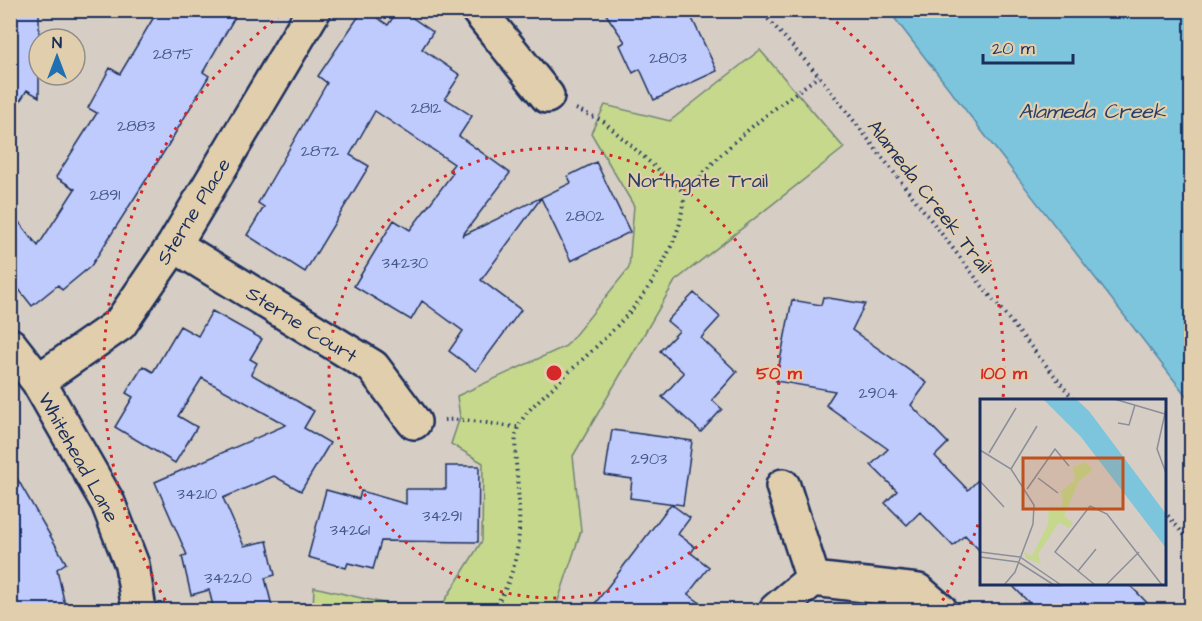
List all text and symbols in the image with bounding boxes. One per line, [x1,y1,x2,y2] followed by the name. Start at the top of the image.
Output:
[27,27,87,87] north arrow
[983,27,1073,65] scale bar
[52,32,62,54] text: N
[992,36,1035,61] text: 20 m
[153,43,194,65] house number: 2875
[649,47,687,69] house number: 2803
[411,97,441,119] house number: 2812
[1018,97,1167,126] water label: Alameda Creek
[860,114,998,279] street label: Alameda Creek Trail
[117,115,155,137] house number: 2883
[301,140,339,162] house number: 2872
[150,153,238,270] street label: Sterne Place
[628,167,768,196] park label: Northgate Trail
[90,184,120,206] house number: 2891
[566,205,604,227] house number: 2802
[382,252,428,274] house number: 34230
[240,280,362,370] street label: Sterne Court
[756,361,803,386] text: 50 m
[981,361,1028,386] text: 100 m
[544,363,564,383] centre of rings
[858,382,898,404] house number: 2904
[31,387,126,528] street label: Whitehead Lane
[980,399,1166,585] inset map
[631,448,667,470] house number: 2903
[177,483,217,505] house number: 34210
[422,505,462,527] house number: 34291
[330,519,370,541] house number: 34261
[204,567,252,589] house number: 34220

